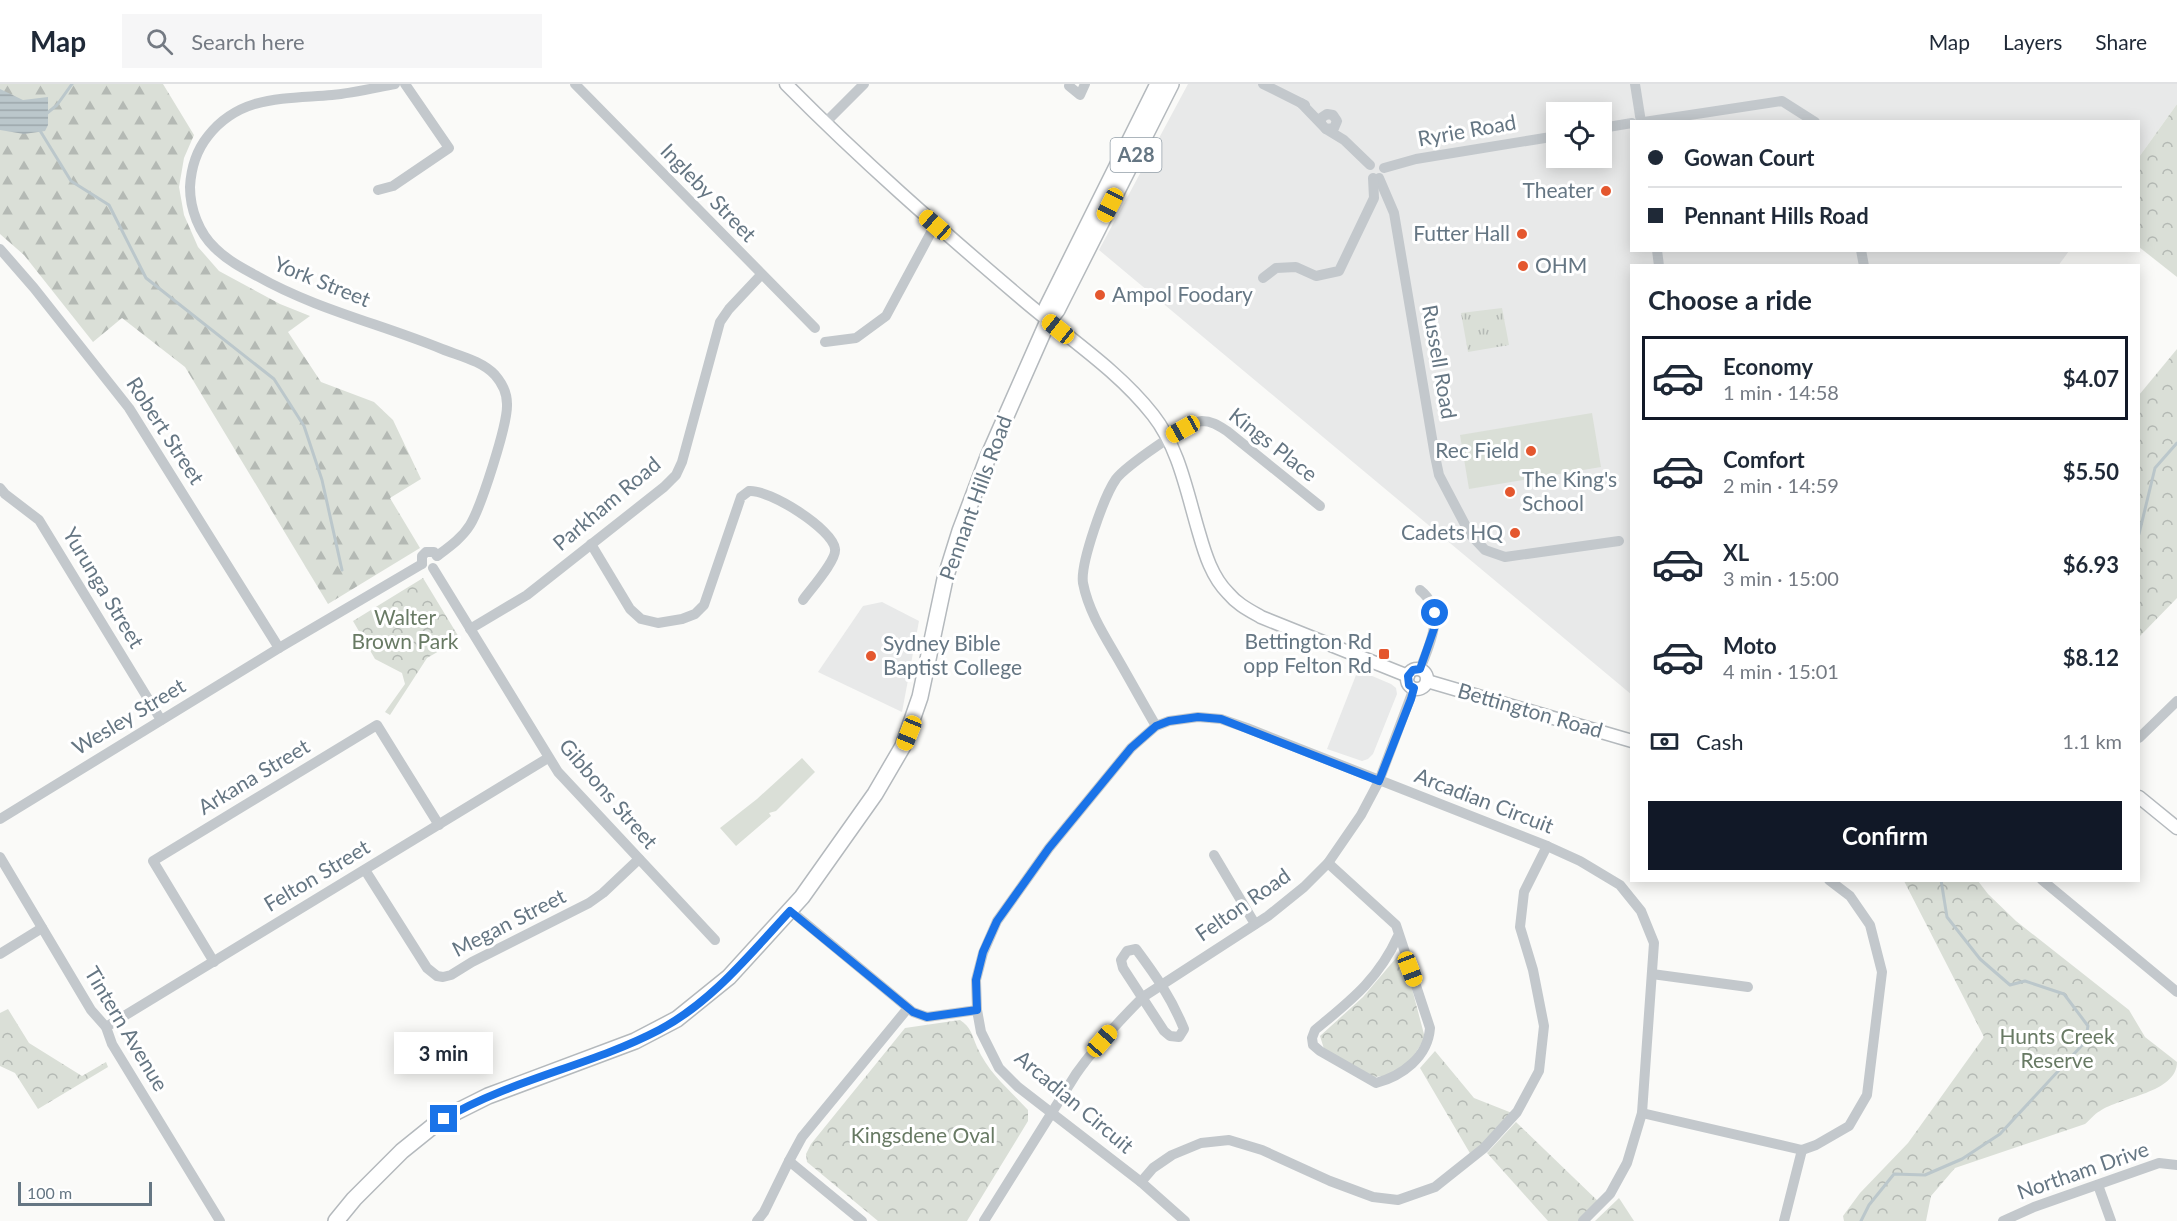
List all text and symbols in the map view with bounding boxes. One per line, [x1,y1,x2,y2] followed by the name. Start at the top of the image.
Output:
[122,14,542,68] search box
[30,24,86,58] text: Map
[143,25,176,58] icon: search
[191,28,305,55] text: Search here
[1929,29,1970,54] text: Map
[2003,29,2062,54] text: Layers
[2095,29,2147,54] text: Share
[1546,102,1612,168] map controls
[1546,102,1612,168] button: locate
[1416,109,1518,150] street label: Ryrie Road
[656,138,762,247] street label: Ingleby Street
[1110,138,1162,172] road number: A28
[1684,144,1814,171] text: Gowan Court
[1522,177,1594,202] place label: Theater
[1599,184,1613,198] marker: Theater
[1094,185,1126,225] car
[1684,202,1869,229] text: Pennant Hills Road
[916,206,954,244] car
[1413,220,1510,245] place label: Futter Hall
[1515,227,1529,241] marker: Futter Hall
[271,250,375,311] street label: York Street
[1535,252,1587,277] place label: OHM
[1516,259,1530,273] marker: OHM
[1112,281,1253,306] place label: Ampol Foodary
[1648,283,1812,316] text: Choose a ride
[1093,288,1107,302] marker: Ampol Foodary
[1418,303,1463,421] street label: Russell Road
[1038,311,1078,347] car
[1651,351,1705,405] icon: car
[1723,353,1813,380] text: Economy
[2063,365,2119,392] text: $4.07
[122,372,211,489] street label: Robert Street
[1723,380,1839,404] text: 1 min · 14:58
[1225,402,1323,486] street label: Kings Place
[933,412,1016,583] street label: Pennant Hills Road
[1163,412,1203,446] car
[1435,437,1519,462] place label: Rec Field
[1524,444,1538,458] marker: Rec Field
[1651,444,1705,498] icon: car
[1723,446,1805,473] text: Comfort
[547,451,665,555] street label: Parkham Road
[2063,458,2119,485] text: $5.50
[1522,466,1617,515] place label: The King's School
[1723,473,1839,497] text: 2 min · 14:59
[1503,485,1517,499] marker: The King's School
[1401,519,1503,544] place label: Cadets HQ
[59,522,150,652] street label: Yurunga Street
[1508,526,1522,540] marker: Cadets HQ
[1651,537,1705,591] icon: car
[1723,539,1749,566] text: XL
[2063,551,2119,578] text: $6.93
[1723,566,1839,590] text: 3 min · 15:00
[1421,599,1448,626] route start
[352,604,459,653] park label: Walter Brown Park
[1243,628,1372,677] place label: Bettington Rd opp Felton Rd
[883,630,1022,679] place label: Sydney Bible Baptist College
[1651,630,1705,684] icon: car
[1723,632,1777,659] text: Moto
[2063,644,2119,671] text: $8.12
[1377,647,1391,661] marker: Bettington Rd opp Felton Rd
[864,649,878,663] marker: Sydney Bible Baptist College
[1723,659,1839,683] text: 4 min · 15:01
[67,672,190,759] street label: Wesley Street
[1455,677,1606,742] street label: Bettington Road
[894,713,924,753] car
[1648,725,1681,758] icon: cash
[1696,728,1743,755] text: Cash
[2062,729,2122,753] text: 1.1 km
[193,732,314,819] street label: Arkana Street
[555,733,664,853] street label: Gibbons Street
[1412,762,1558,838] street label: Arcadian Circuit
[1648,801,2122,870] button: Confirm
[259,833,374,916] street label: Felton Street
[1190,862,1294,946] street label: Felton Road
[447,882,570,961] street label: Megan Street
[1395,949,1425,989] car
[80,961,174,1095] street label: Tintern Avenue
[1083,1022,1121,1060] car
[1999,1023,2115,1072] park label: Hunts Creek Reserve
[394,1032,494,1074] callout: 3 min
[419,1041,468,1065] text: 3 min
[1011,1044,1140,1158] street label: Arcadian Circuit
[430,1105,457,1132] route end
[851,1122,995,1147] park label: Kingsdene Oval
[2013,1135,2152,1204] street label: Northam Drive
[18,1179,152,1206] scale bar
[27,1183,72,1202] text: 100 m

